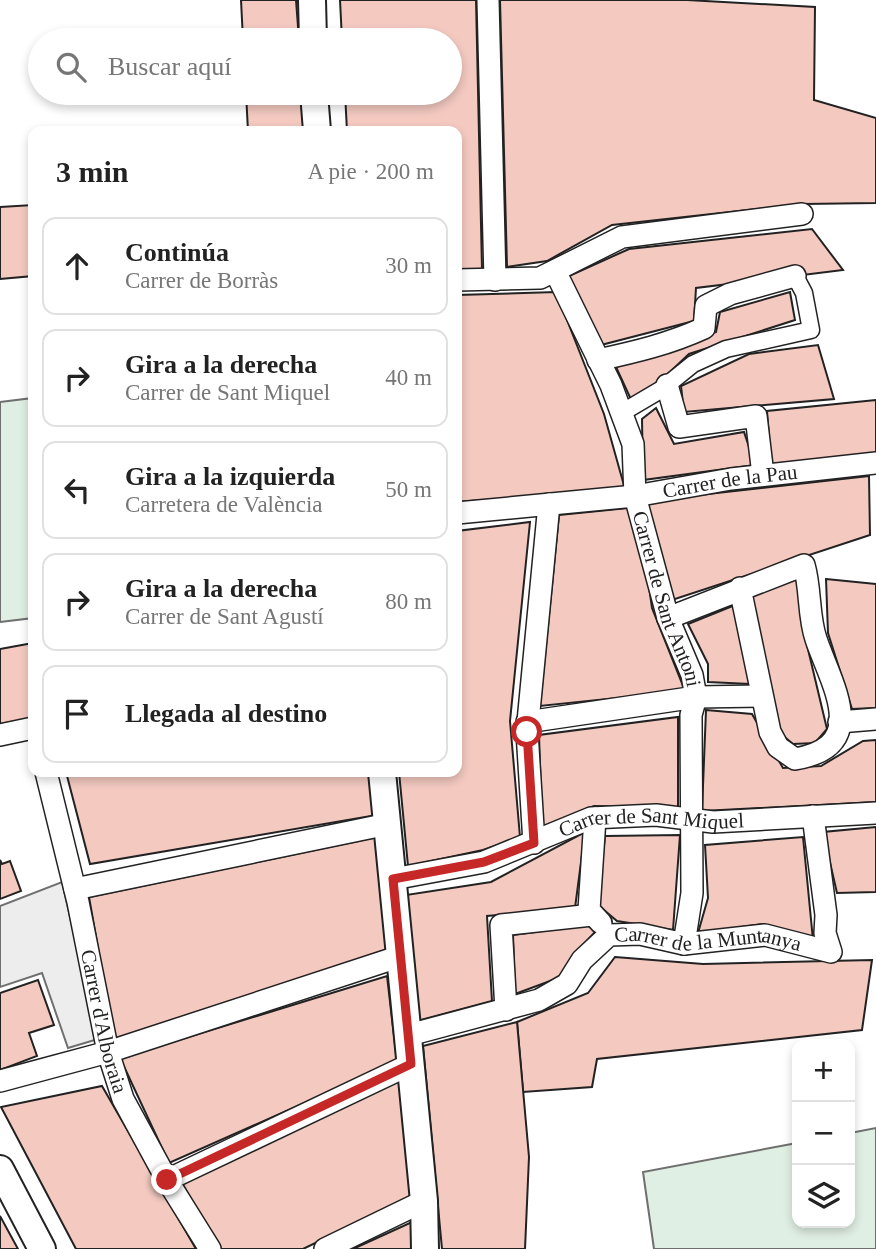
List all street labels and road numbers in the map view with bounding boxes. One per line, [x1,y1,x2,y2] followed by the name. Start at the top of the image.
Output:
[661,460,799,503] street label: Carrer de la Pau
[628,508,706,689] street label: Carrer de Sant Antoni
[555,803,745,842] street label: Carrer de Sant Miquel
[614,922,805,956] street label: Carrer de la Muntanya
[76,947,133,1097] street label: Carrer d'Alboraia

